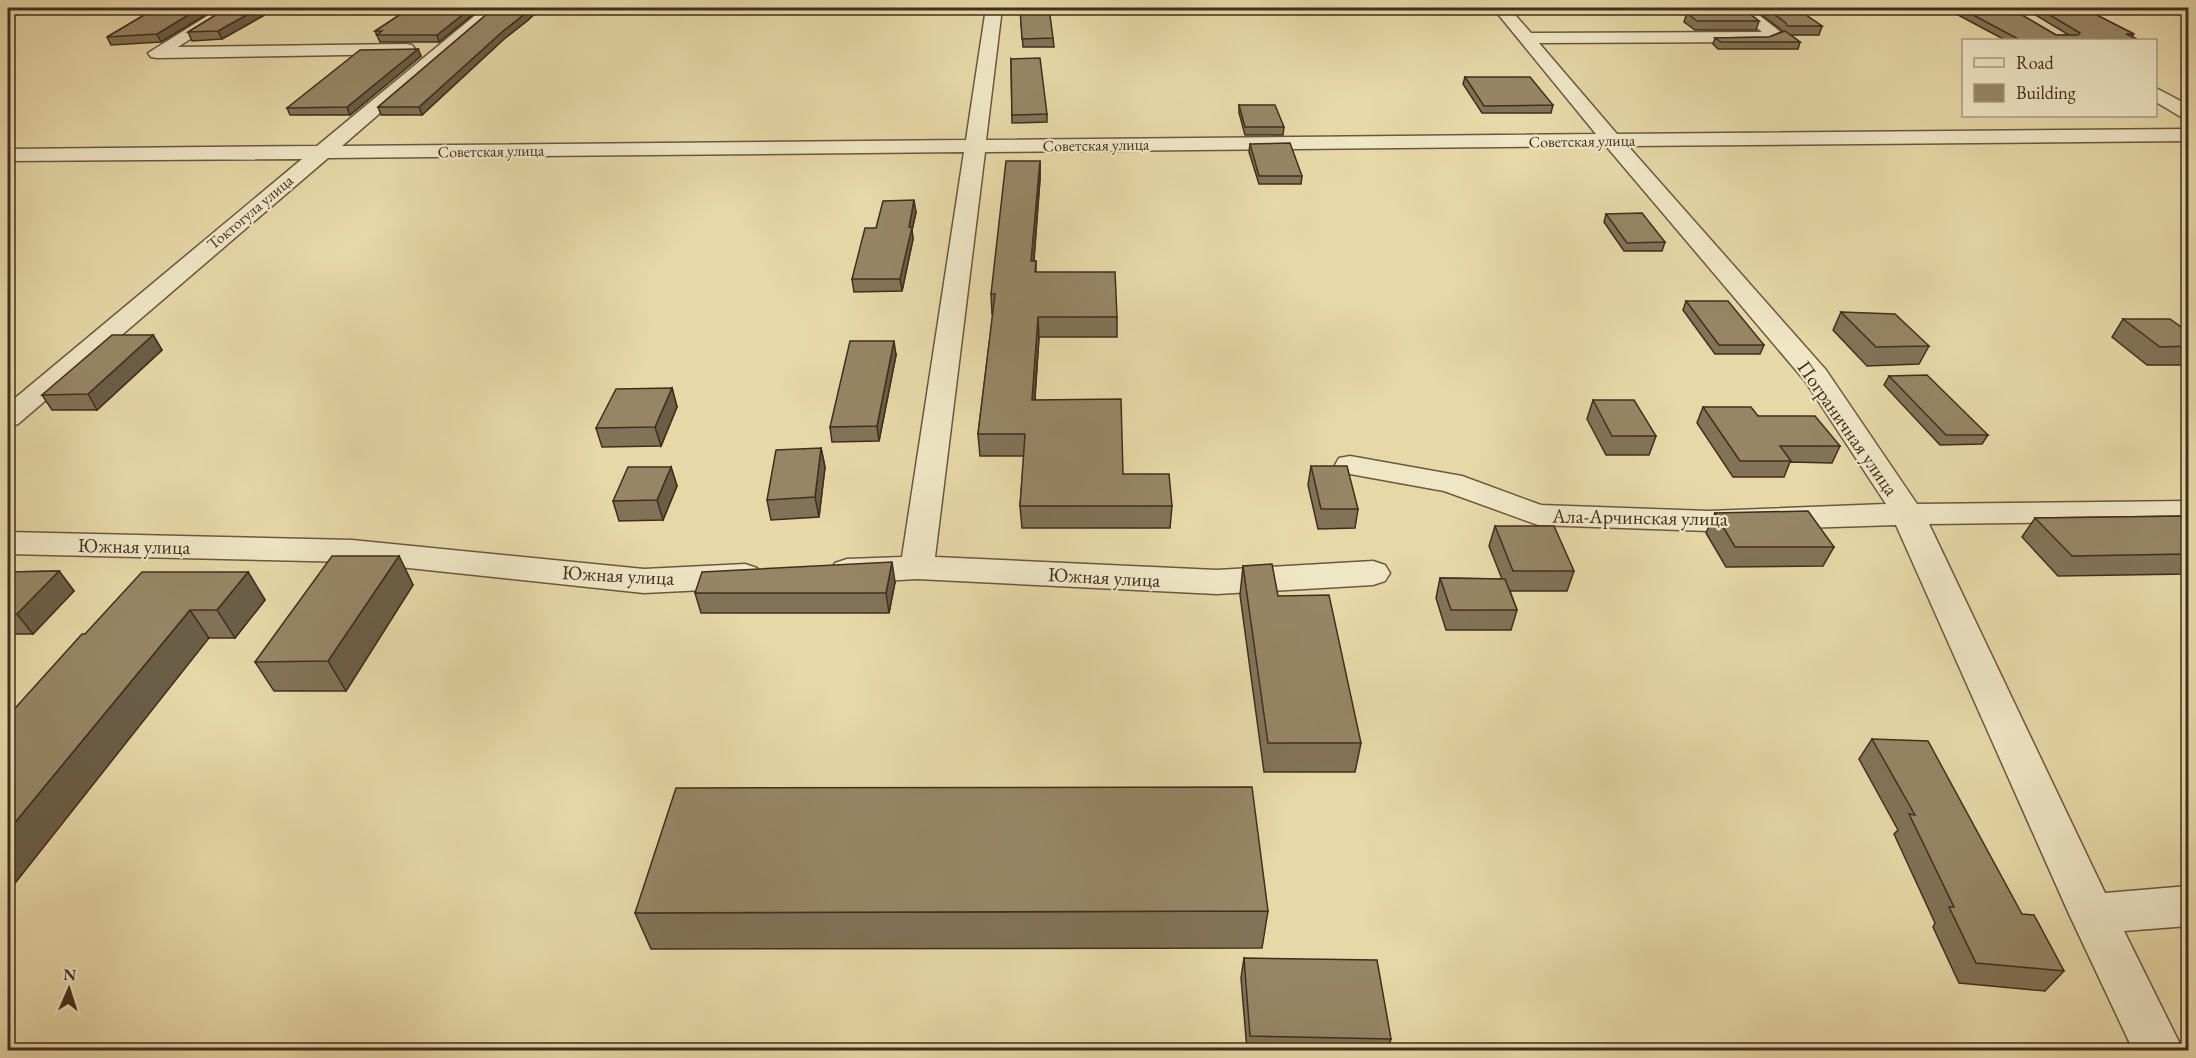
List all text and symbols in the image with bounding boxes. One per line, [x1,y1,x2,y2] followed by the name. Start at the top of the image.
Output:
[1962,39,2157,117] legend
[2016,51,2055,74] text: Road
[2016,81,2076,104] text: Building
[1529,130,1636,152] street label: Советская улица
[1043,134,1150,156] street label: Советская улица
[438,140,545,162] street label: Советская улица
[203,169,298,254] street label: Токтогула улица
[1792,355,1904,501] street label: Пограничная улица
[1551,502,1728,532] street label: Ала-Арчинская улица
[77,532,191,560] street label: Южная улица
[561,559,675,591] street label: Южная улица
[1047,561,1161,593] street label: Южная улица
[39,959,99,1019] north arrow
[63,964,77,985] text: N

